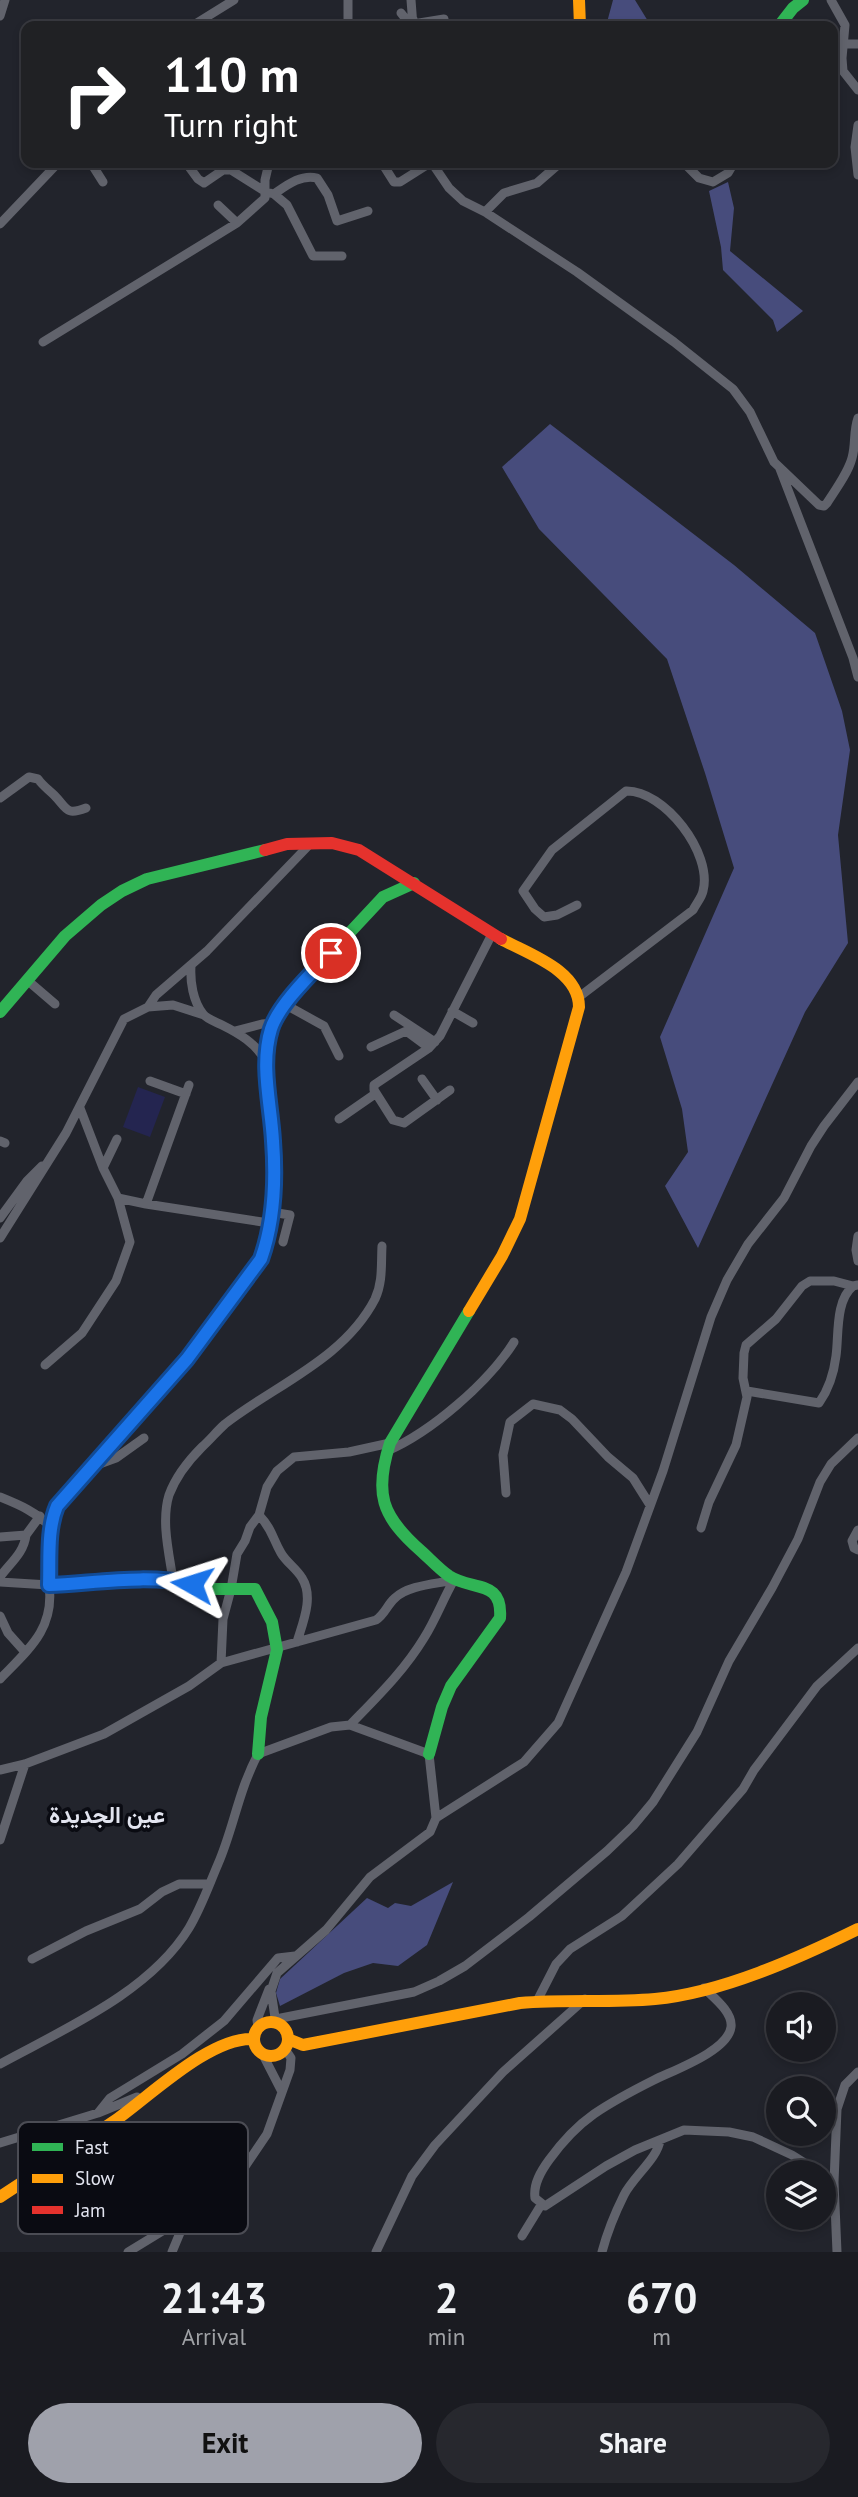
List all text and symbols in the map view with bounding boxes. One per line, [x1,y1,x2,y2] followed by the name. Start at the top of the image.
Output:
[164,42,299,106] text: 110 m
[49,49,140,140] icon: right
[164,104,298,146] text: Turn right
[301,923,361,983] pin
[312,934,350,972] icon: arrive
[155,1547,229,1621] position arrow
[49,1800,165,1829] district label: عين الجديدة
[766,1992,836,2230] map controls
[766,1992,836,2062] button: sound
[766,2076,836,2146] button: search
[18,2122,248,2234] legend
[75,2135,109,2159] text: Fast
[766,2160,836,2230] button: layers
[75,2166,115,2190] text: Slow
[74,2198,105,2222] text: Jam
[161,2270,267,2325] text: 21:43
[435,2270,458,2325] text: 2
[626,2270,697,2325] text: 670
[182,2322,246,2351] text: Arrival
[428,2322,465,2351] text: min
[652,2322,671,2351] text: m
[28,2403,422,2483] button: Exit
[436,2403,830,2483] button: Share

